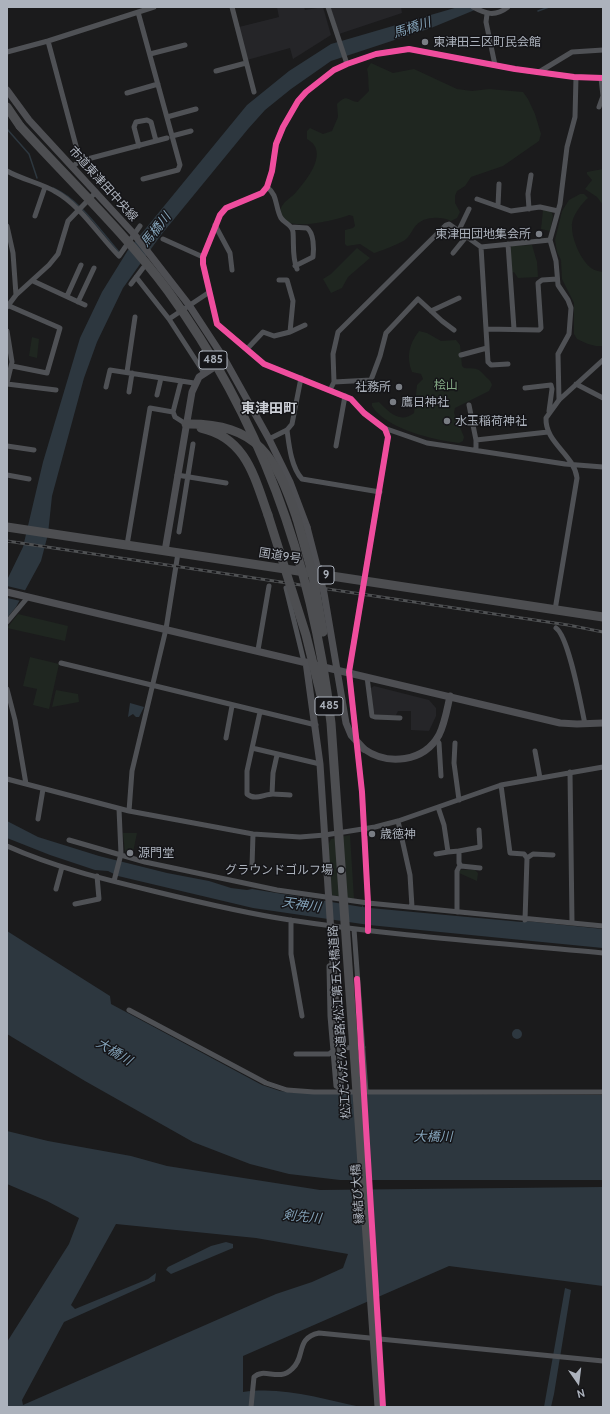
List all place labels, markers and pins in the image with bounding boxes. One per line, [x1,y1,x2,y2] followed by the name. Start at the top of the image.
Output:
[433,35,541,49] place label: 東津田三区町民会館
[420,37,430,47] marker: 東津田三区町民会館
[435,227,531,241] place label: 東津田団地集会所
[534,229,544,239] marker: 東津田団地集会所
[355,380,391,394] place label: 社務所
[394,382,404,392] marker: 社務所
[401,395,449,409] place label: 鷹日神社
[388,397,398,407] marker: 鷹日神社
[455,414,527,428] place label: 水玉稲荷神社
[442,416,452,426] marker: 水玉稲荷神社
[380,827,416,841] place label: 歳徳神
[367,829,377,839] marker: 歳徳神
[138,846,174,860] place label: 源門堂
[125,848,135,858] marker: 源門堂
[225,863,333,877] place label: グラウンドゴルフ場
[336,865,346,875] marker: グラウンドゴルフ場

